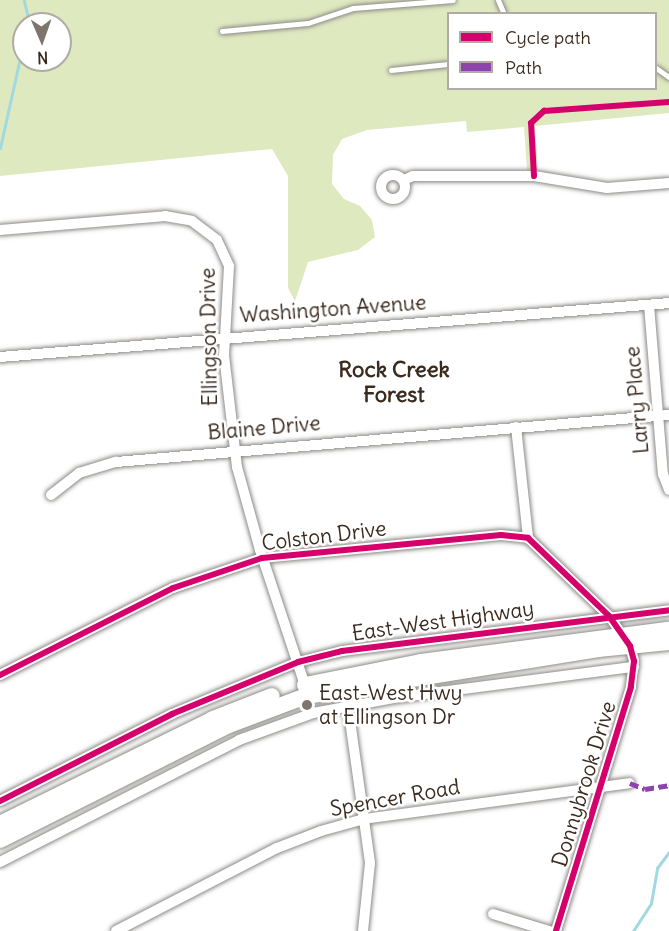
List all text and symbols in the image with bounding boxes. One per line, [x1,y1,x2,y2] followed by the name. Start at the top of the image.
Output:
[12,12,72,72] north arrow
[447,12,657,90] legend
[505,26,591,49] text: Cycle path
[37,48,48,68] text: N
[505,56,542,79] text: Path
[195,268,223,406] street label: Ellingson Drive
[239,290,427,328] street label: Washington Avenue
[620,345,654,455] street label: Larry Place
[338,356,450,408] district label: Rock Creek Forest
[206,411,322,445] street label: Blaine Drive
[260,516,388,556] street label: Colston Drive
[350,596,536,646] street label: East-West Highway
[319,680,462,730] place label: East-West Hwy at Ellingson Dr
[300,698,314,712] marker: East-West Hwy at Ellingson Dr
[547,698,621,870] street label: Donnybrook Drive
[328,774,462,822] street label: Spencer Road

